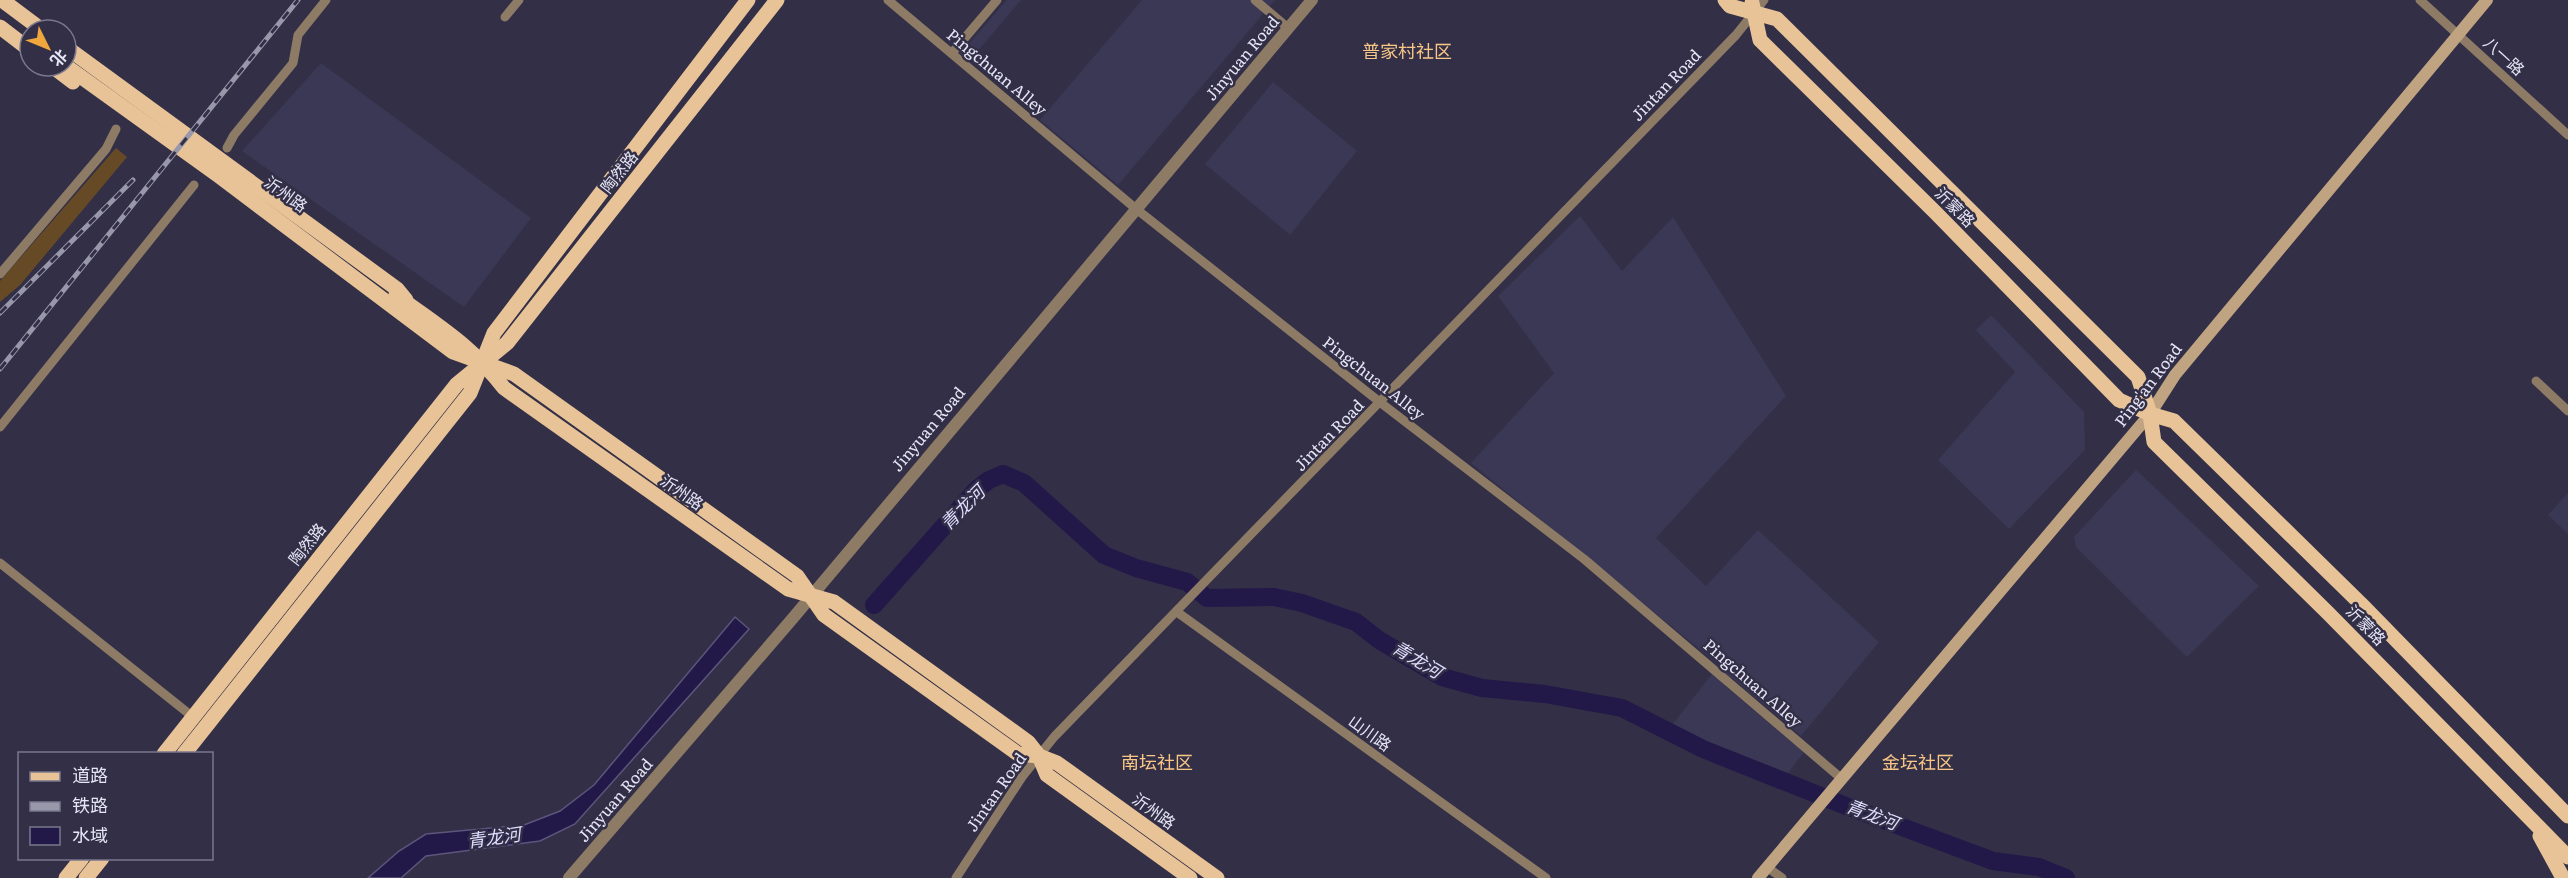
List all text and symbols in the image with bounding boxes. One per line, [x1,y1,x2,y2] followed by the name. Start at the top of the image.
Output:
[1199,10,1284,105] street label: Jinyuan Road
[18,18,78,78] north arrow
[942,22,1054,121] street label: Pingchuan Alley
[2479,30,2531,80] street label: 八一路
[1362,37,1452,64] district label: 普家村社区
[1625,43,1706,126] street label: Jintan Road
[45,45,74,73] text: 北
[594,145,642,198] street label: 陶然路
[260,169,313,217] street label: 沂州路
[1930,181,1981,232] street label: 沂蒙路
[1318,330,1432,425] street label: Pingchuan Alley
[2108,337,2187,431] street label: Ping'an Road
[885,381,970,476] street label: Jinyuan Road
[1288,393,1369,476] street label: Jintan Road
[656,468,709,515] street label: 沂州路
[933,476,993,536] water label: 青龙河
[282,517,330,570] street label: 陶然路
[2341,599,2392,650] street label: 沂蒙路
[1699,632,1809,733] street label: Pingchuan Alley
[1388,633,1450,686] water label: 青龙河
[1344,708,1397,756] street label: 山川路
[959,747,1031,836] street label: Jintan Road
[1121,748,1193,775] district label: 南坛社区
[1882,748,1954,775] district label: 金坛社区
[18,752,213,860] legend
[571,752,658,847] street label: Jinyuan Road
[72,761,108,788] text: 道路
[1128,786,1181,834] street label: 沂州路
[72,791,108,818] text: 铁路
[1842,791,1905,837] water label: 青龙河
[465,819,525,854] water label: 青龙河
[72,821,108,848] text: 水域

